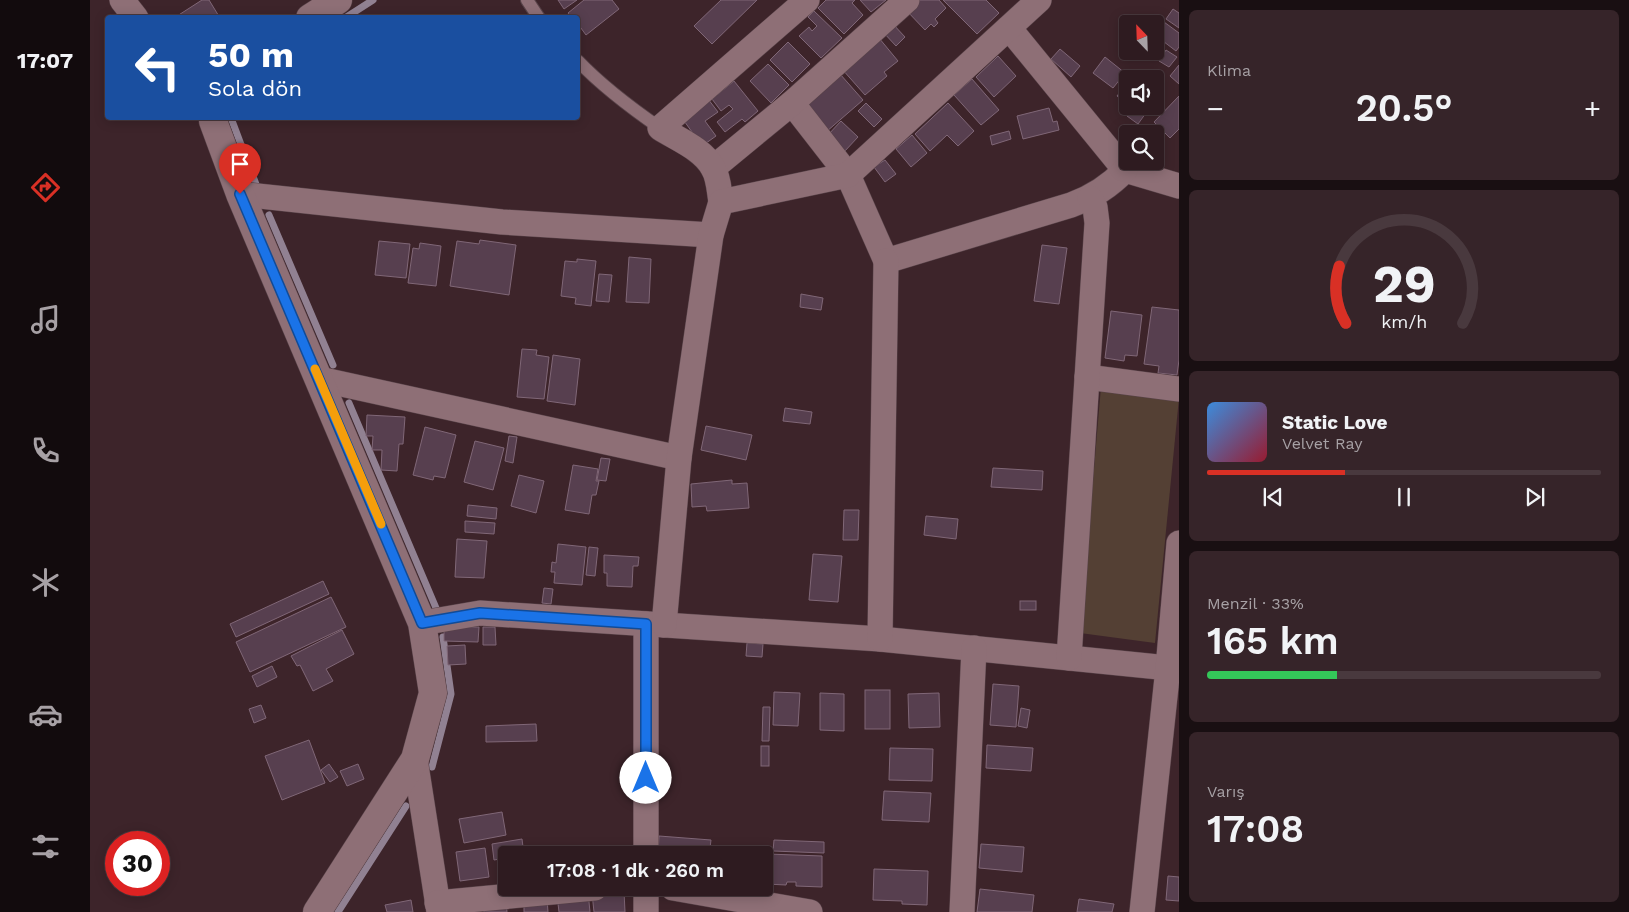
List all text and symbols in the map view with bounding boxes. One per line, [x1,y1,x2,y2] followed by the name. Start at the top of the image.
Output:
[1119,15,1164,60] north arrow
[1119,15,1164,170] map controls
[208,34,294,76] text: 50 m
[125,35,190,100] icon: left
[17,48,73,73] text: 17:07
[1207,61,1251,80] text: Klima
[1119,70,1164,115] button: sound
[208,76,302,101] text: Sola dön
[1355,86,1453,130] text: 20.5°
[1207,92,1224,125] text: −
[1584,92,1601,125] text: +
[1119,125,1164,170] button: search
[219,143,261,194] pin
[226,150,254,178] icon: arrive
[28,170,63,205] icon: directions
[1372,254,1436,315] text: 29
[28,302,63,337] icon: music
[1381,311,1427,332] text: km/h
[1282,411,1387,434] text: Static Love
[28,433,63,468] icon: phone
[1282,434,1362,453] text: Velvet Ray
[1259,483,1287,511] icon: previous
[1390,483,1418,511] icon: pause
[1521,483,1549,511] icon: next
[28,565,63,600] icon: climate
[1207,594,1304,613] text: Menzil · 33%
[1207,619,1339,663] text: 165 km
[28,697,63,732] icon: car
[619,751,671,803] position arrow
[1207,782,1245,801] text: Varış
[1207,807,1304,851] text: 17:08
[28,829,63,864] icon: filters
[105,831,170,896] speed limit sign: 30
[547,859,724,882] text: 17:08 · 1 dk · 260 m

